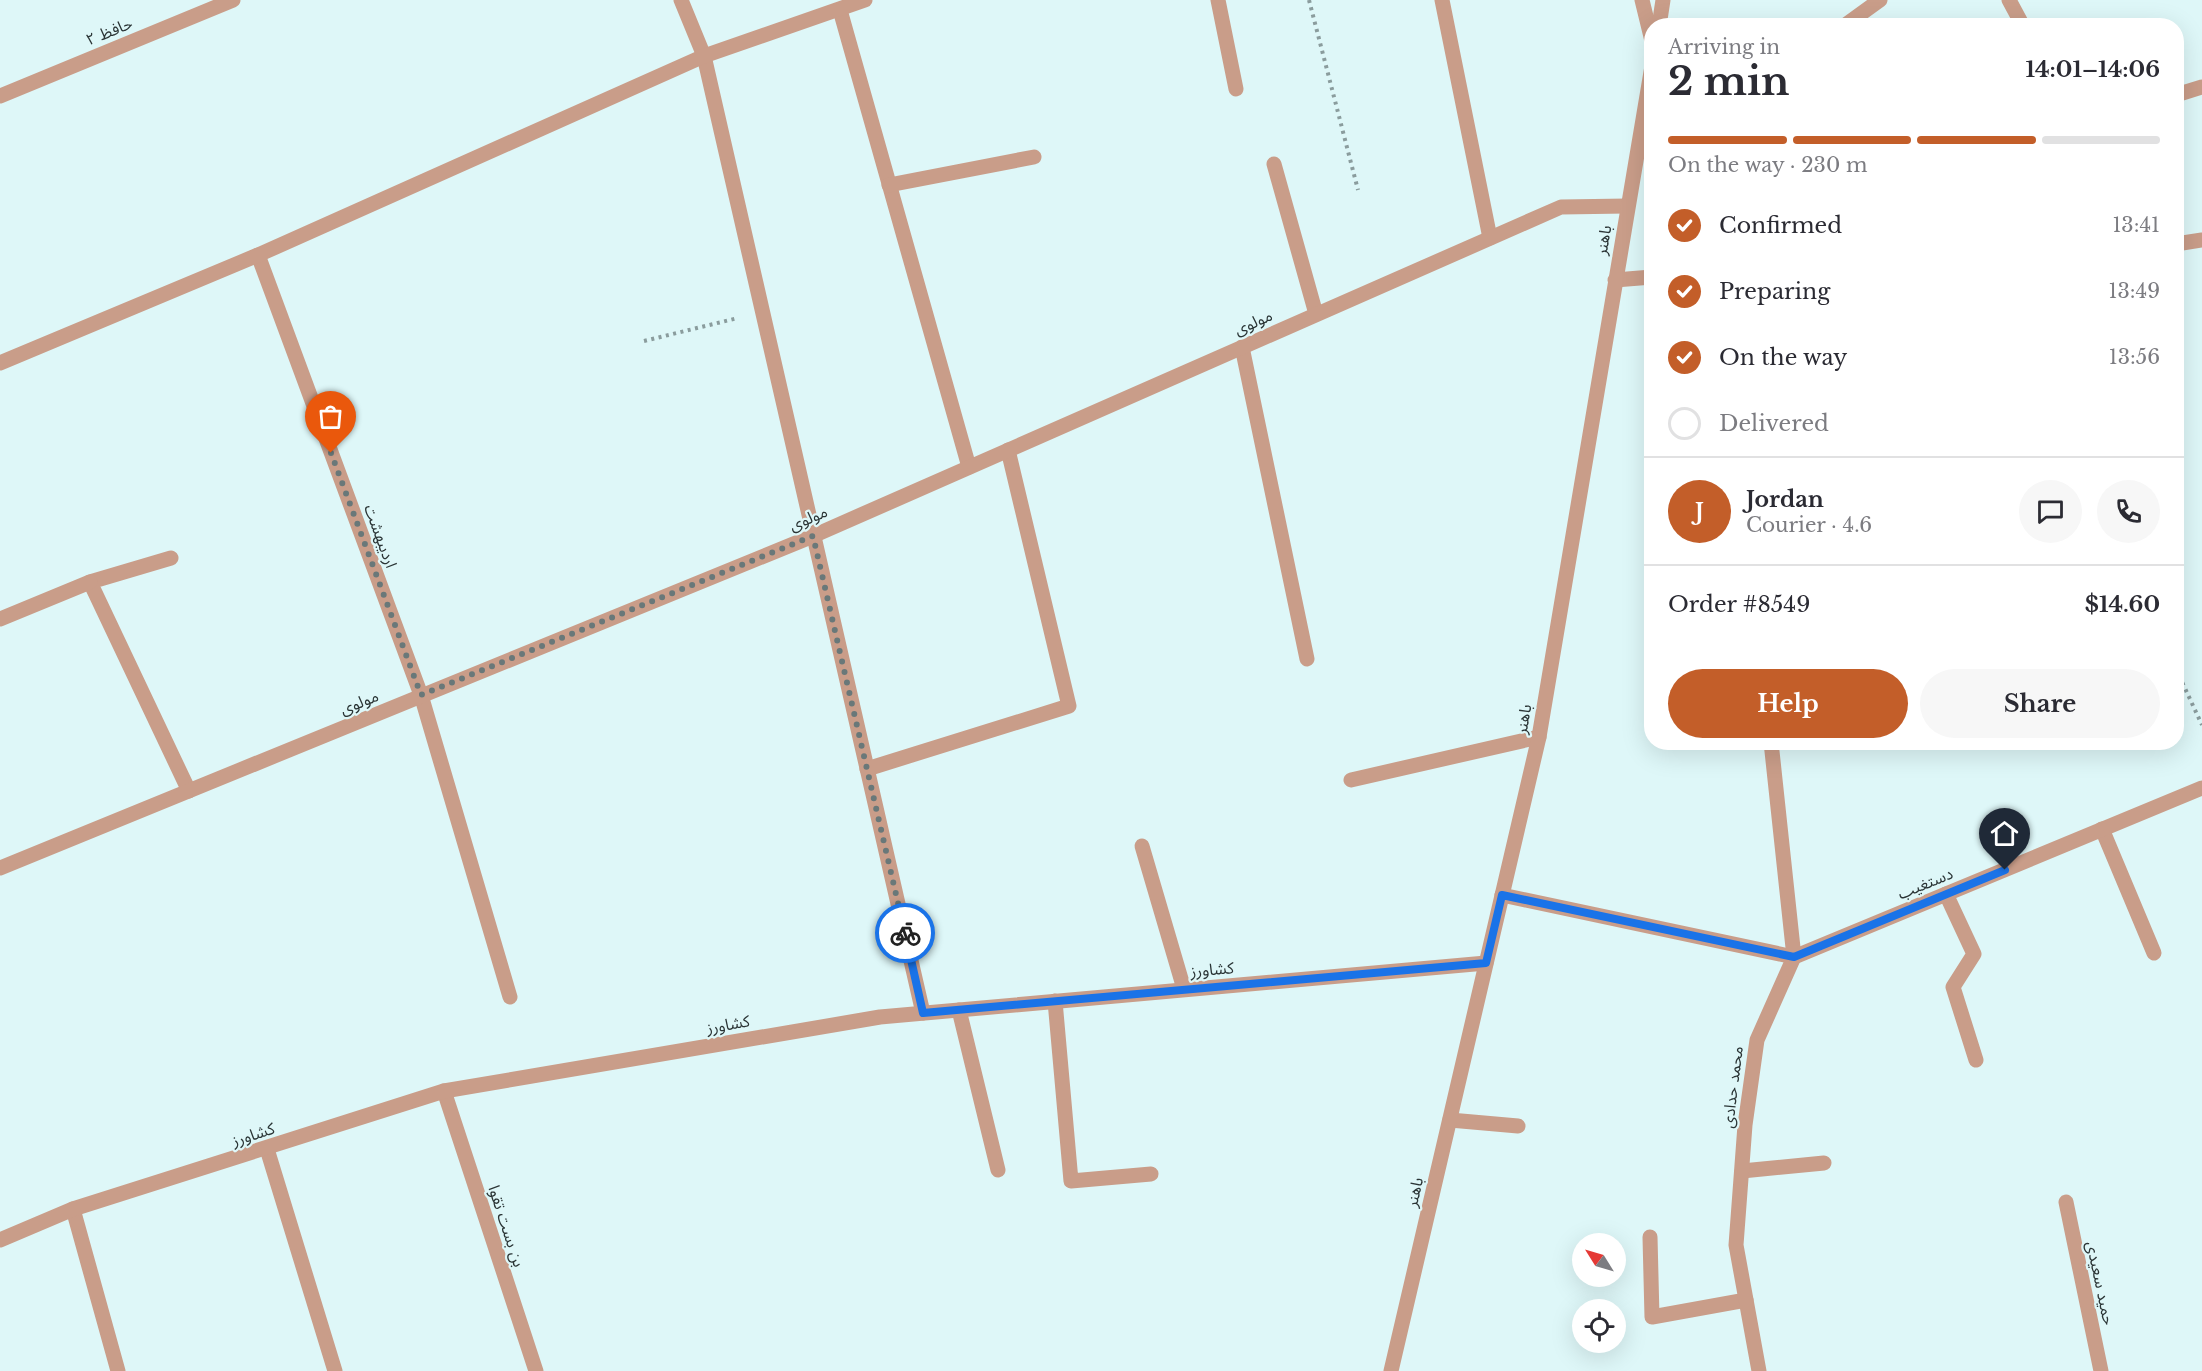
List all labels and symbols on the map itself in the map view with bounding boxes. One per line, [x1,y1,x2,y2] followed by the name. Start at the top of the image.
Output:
[83,13,135,49] street label: حافظ ۲
[1590,224,1615,257] street label: باهنر
[1231,305,1275,339] street label: مولوی
[305,391,356,453] pin
[360,501,402,571] street label: اردیبهشت
[786,501,830,535] street label: مولوی
[337,685,381,719] street label: مولوی
[1510,703,1535,736] street label: باهنر
[1979,808,2030,870] pin
[1894,863,1956,903] street label: دستغیب
[875,903,935,963] courier
[1188,957,1235,981] street label: کشاورز
[704,1010,752,1038] street label: کشاورز
[1717,1045,1747,1129] street label: محمد حدادی
[228,1118,277,1151] street label: کشاورز
[1401,1175,1427,1210] street label: باهنر
[484,1183,530,1269] street label: بن بست تقوا
[1572,1233,1626,1287] north arrow
[2082,1239,2120,1327] street label: حمید سعیدی

